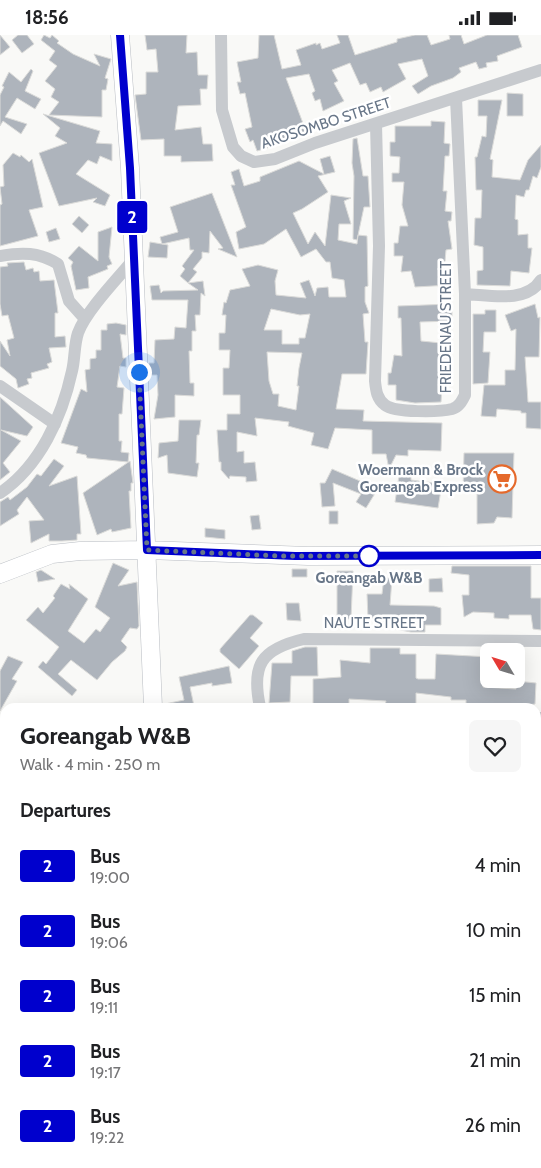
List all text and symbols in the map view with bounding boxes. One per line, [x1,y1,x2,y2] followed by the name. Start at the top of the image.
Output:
[25,6,69,29] text: 18:56
[259,94,393,152] street label: AKOSOMBO STREET
[116,201,148,233] line badge: 2
[127,206,137,228] text: 2
[437,261,455,393] street label: FRIEDENAU STREET
[127,360,152,385] your location
[358,461,484,496] place label: Woermann & Brock Goreangab Express
[487,464,517,494] supermarket icon: Woermann & Brock Goreangab Express
[358,545,380,567] marker: Goreangab W&B
[316,569,422,587] place label: Goreangab W&B
[324,614,424,632] street label: NAUTE STREET
[480,643,525,687] north arrow
[480,643,525,688] map controls
[469,720,521,772] button: heart
[20,721,191,750] text: Goreangab W&B
[20,755,160,774] text: Walk · 4 min · 250 m
[20,799,111,822] text: Departures
[90,845,120,868] text: Bus
[474,854,521,877] text: 4 min
[43,855,52,877] text: 2
[90,868,130,887] text: 19:00
[90,910,120,933] text: Bus
[466,919,521,942] text: 10 min
[43,920,52,942] text: 2
[90,933,128,952] text: 19:06
[90,975,120,998] text: Bus
[469,984,521,1007] text: 15 min
[43,985,52,1007] text: 2
[90,998,118,1017] text: 19:11
[90,1040,120,1063] text: Bus
[469,1049,521,1072] text: 21 min
[43,1050,52,1072] text: 2
[90,1063,121,1082] text: 19:17
[90,1105,120,1128] text: Bus
[465,1114,521,1137] text: 26 min
[43,1115,52,1137] text: 2
[90,1128,124,1147] text: 19:22

